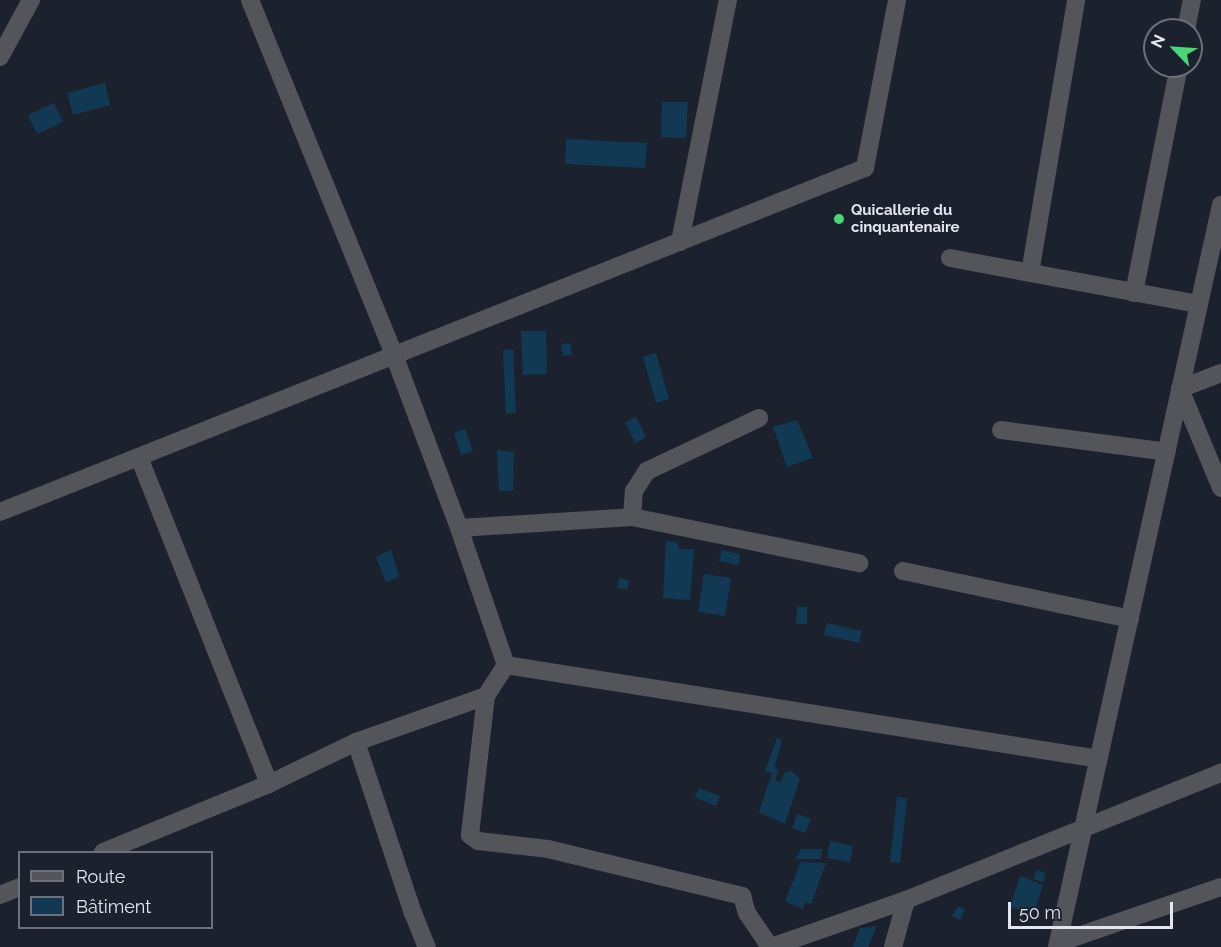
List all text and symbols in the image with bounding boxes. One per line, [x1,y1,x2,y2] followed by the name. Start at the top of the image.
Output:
[1143,18,1203,78] north arrow
[1147,31,1169,51] text: N
[851,201,960,236] place label: Quicallerie du cinquantenaire
[832,212,846,226] marker: Quicallerie du cinquantenaire
[18,851,213,929] legend
[76,866,125,887] text: Route
[1011,890,1176,928] scale bar
[76,896,151,917] text: Bâtiment
[1019,902,1061,923] text: 50 m

